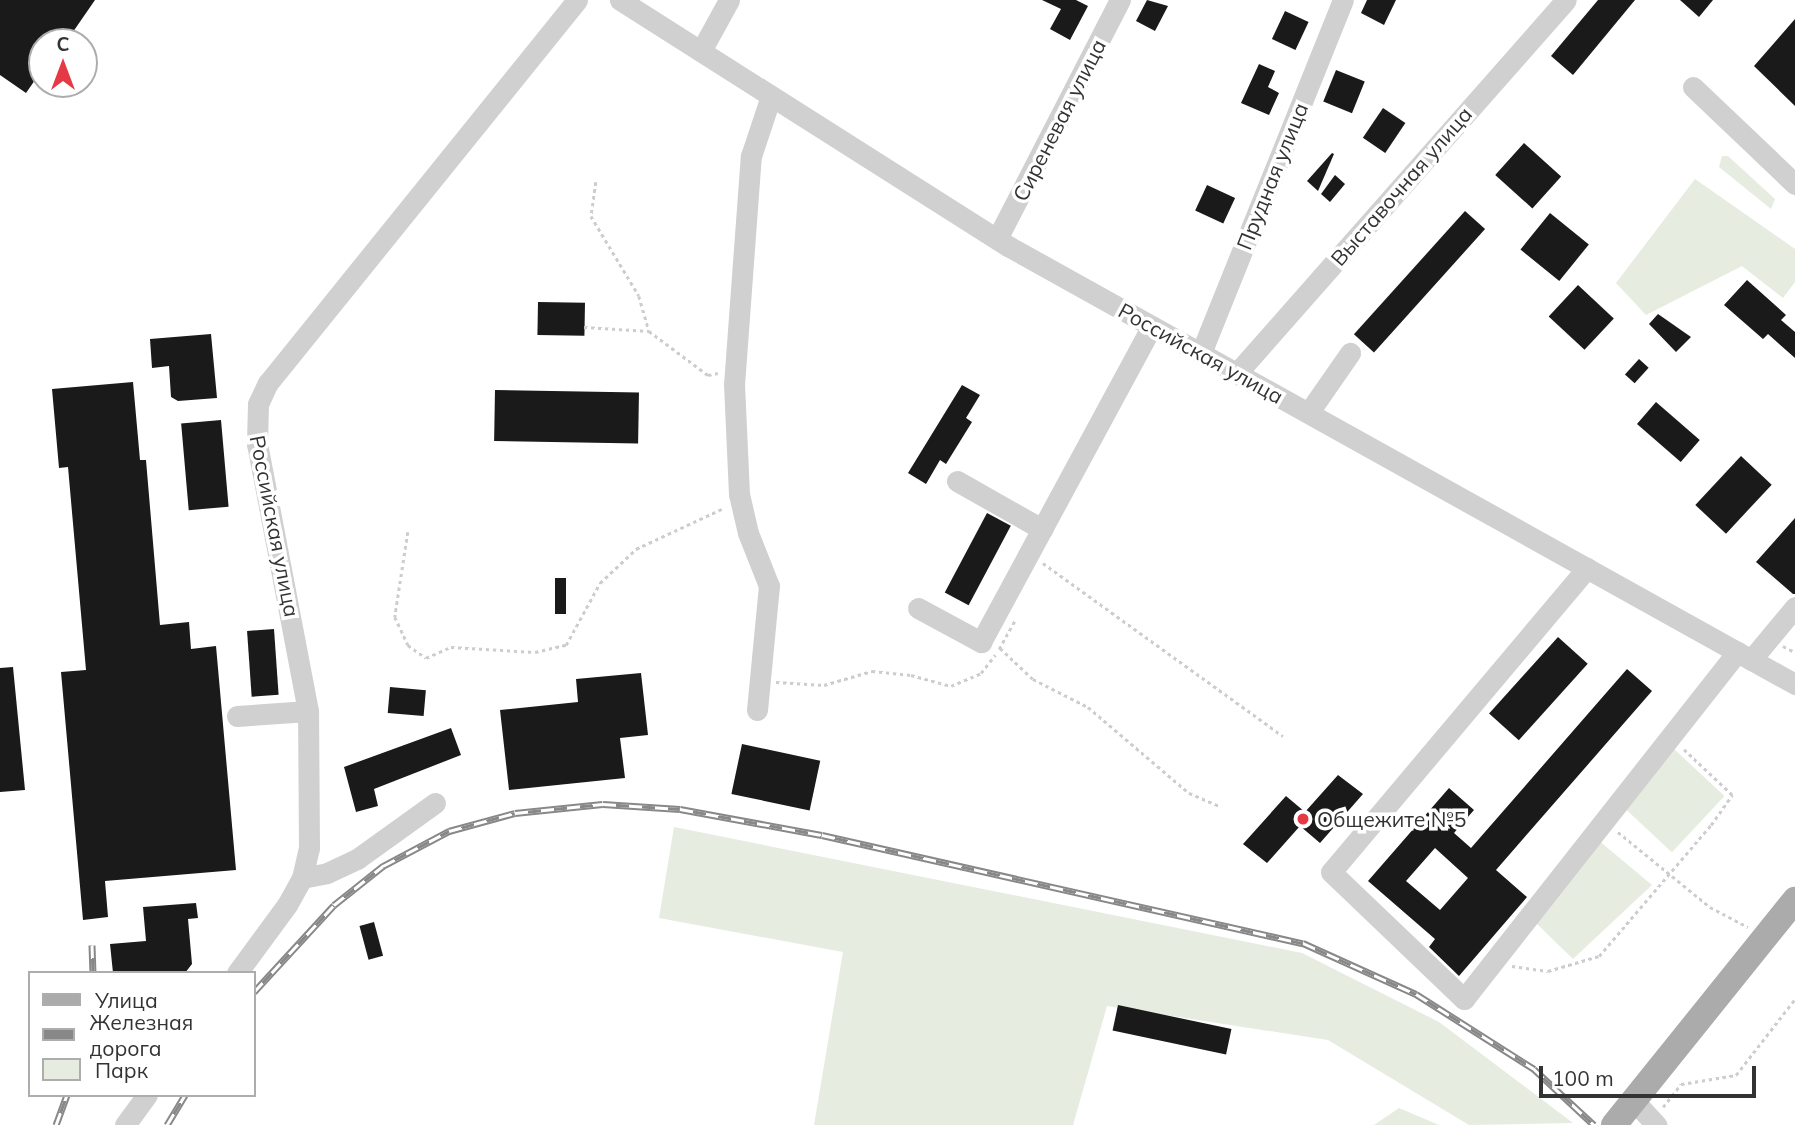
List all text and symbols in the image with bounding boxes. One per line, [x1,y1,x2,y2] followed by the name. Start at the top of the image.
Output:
[28,28,98,98] north arrow
[56,32,70,56] text: С
[1007,35,1111,205] street label: Сиреневая улица
[1231,99,1313,253] street label: Прудная улица
[1325,101,1477,271] street label: Выставочная улица
[1114,297,1288,409] street label: Российская улица
[245,433,305,619] street label: Российская улица
[1317,806,1466,832] place label: Общежите №5
[1295,811,1311,827] marker: Общежите №5
[28,971,256,1097] legend
[95,987,158,1013] text: Улица
[89,1009,193,1061] text: Железная дорога
[1543,1052,1760,1096] scale bar
[95,1057,148,1083] text: Парк
[1552,1065,1614,1091] text: 100 m

